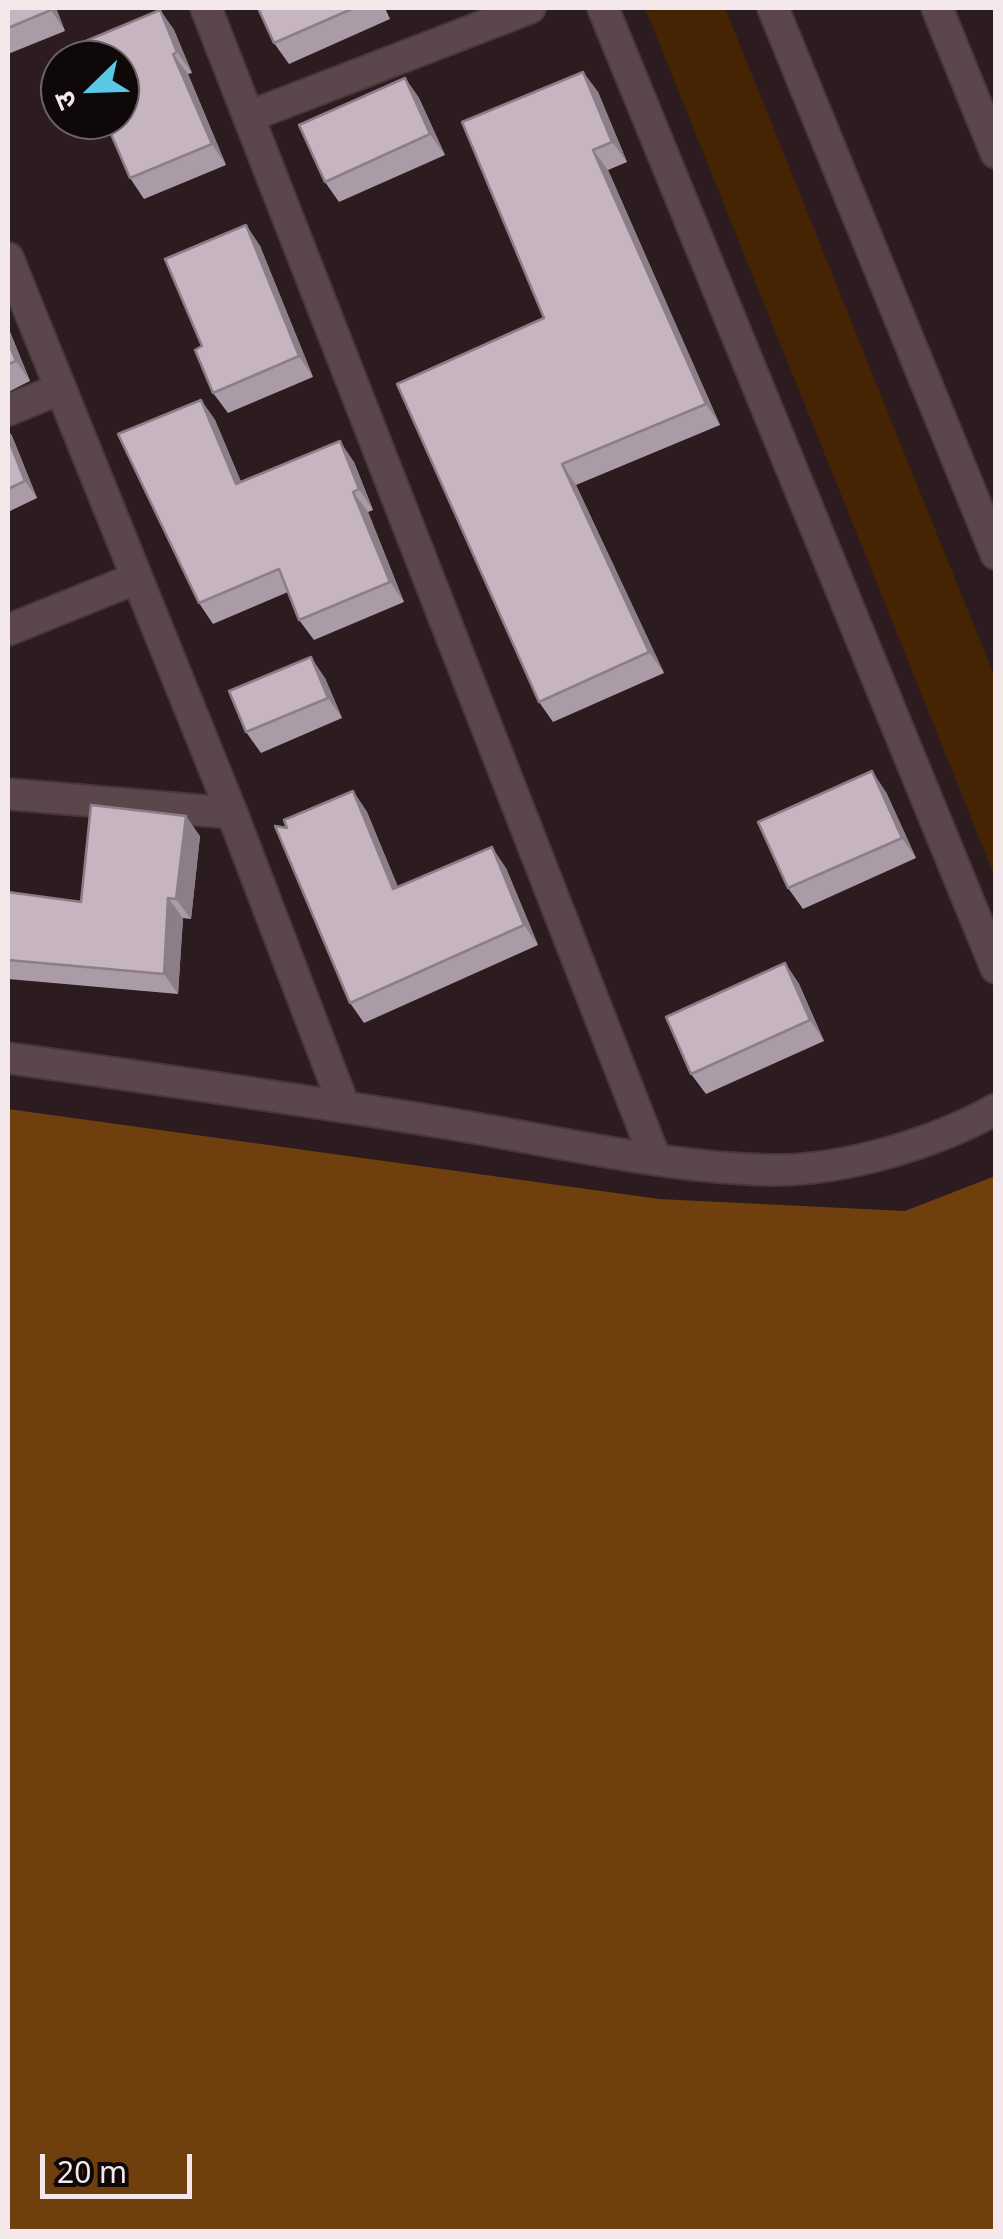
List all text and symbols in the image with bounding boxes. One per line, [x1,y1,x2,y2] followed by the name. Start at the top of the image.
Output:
[40,40,140,140] north arrow
[44,86,85,116] text: उ
[45,2134,198,2196] scale bar
[57,2151,127,2192] text: 20 m

